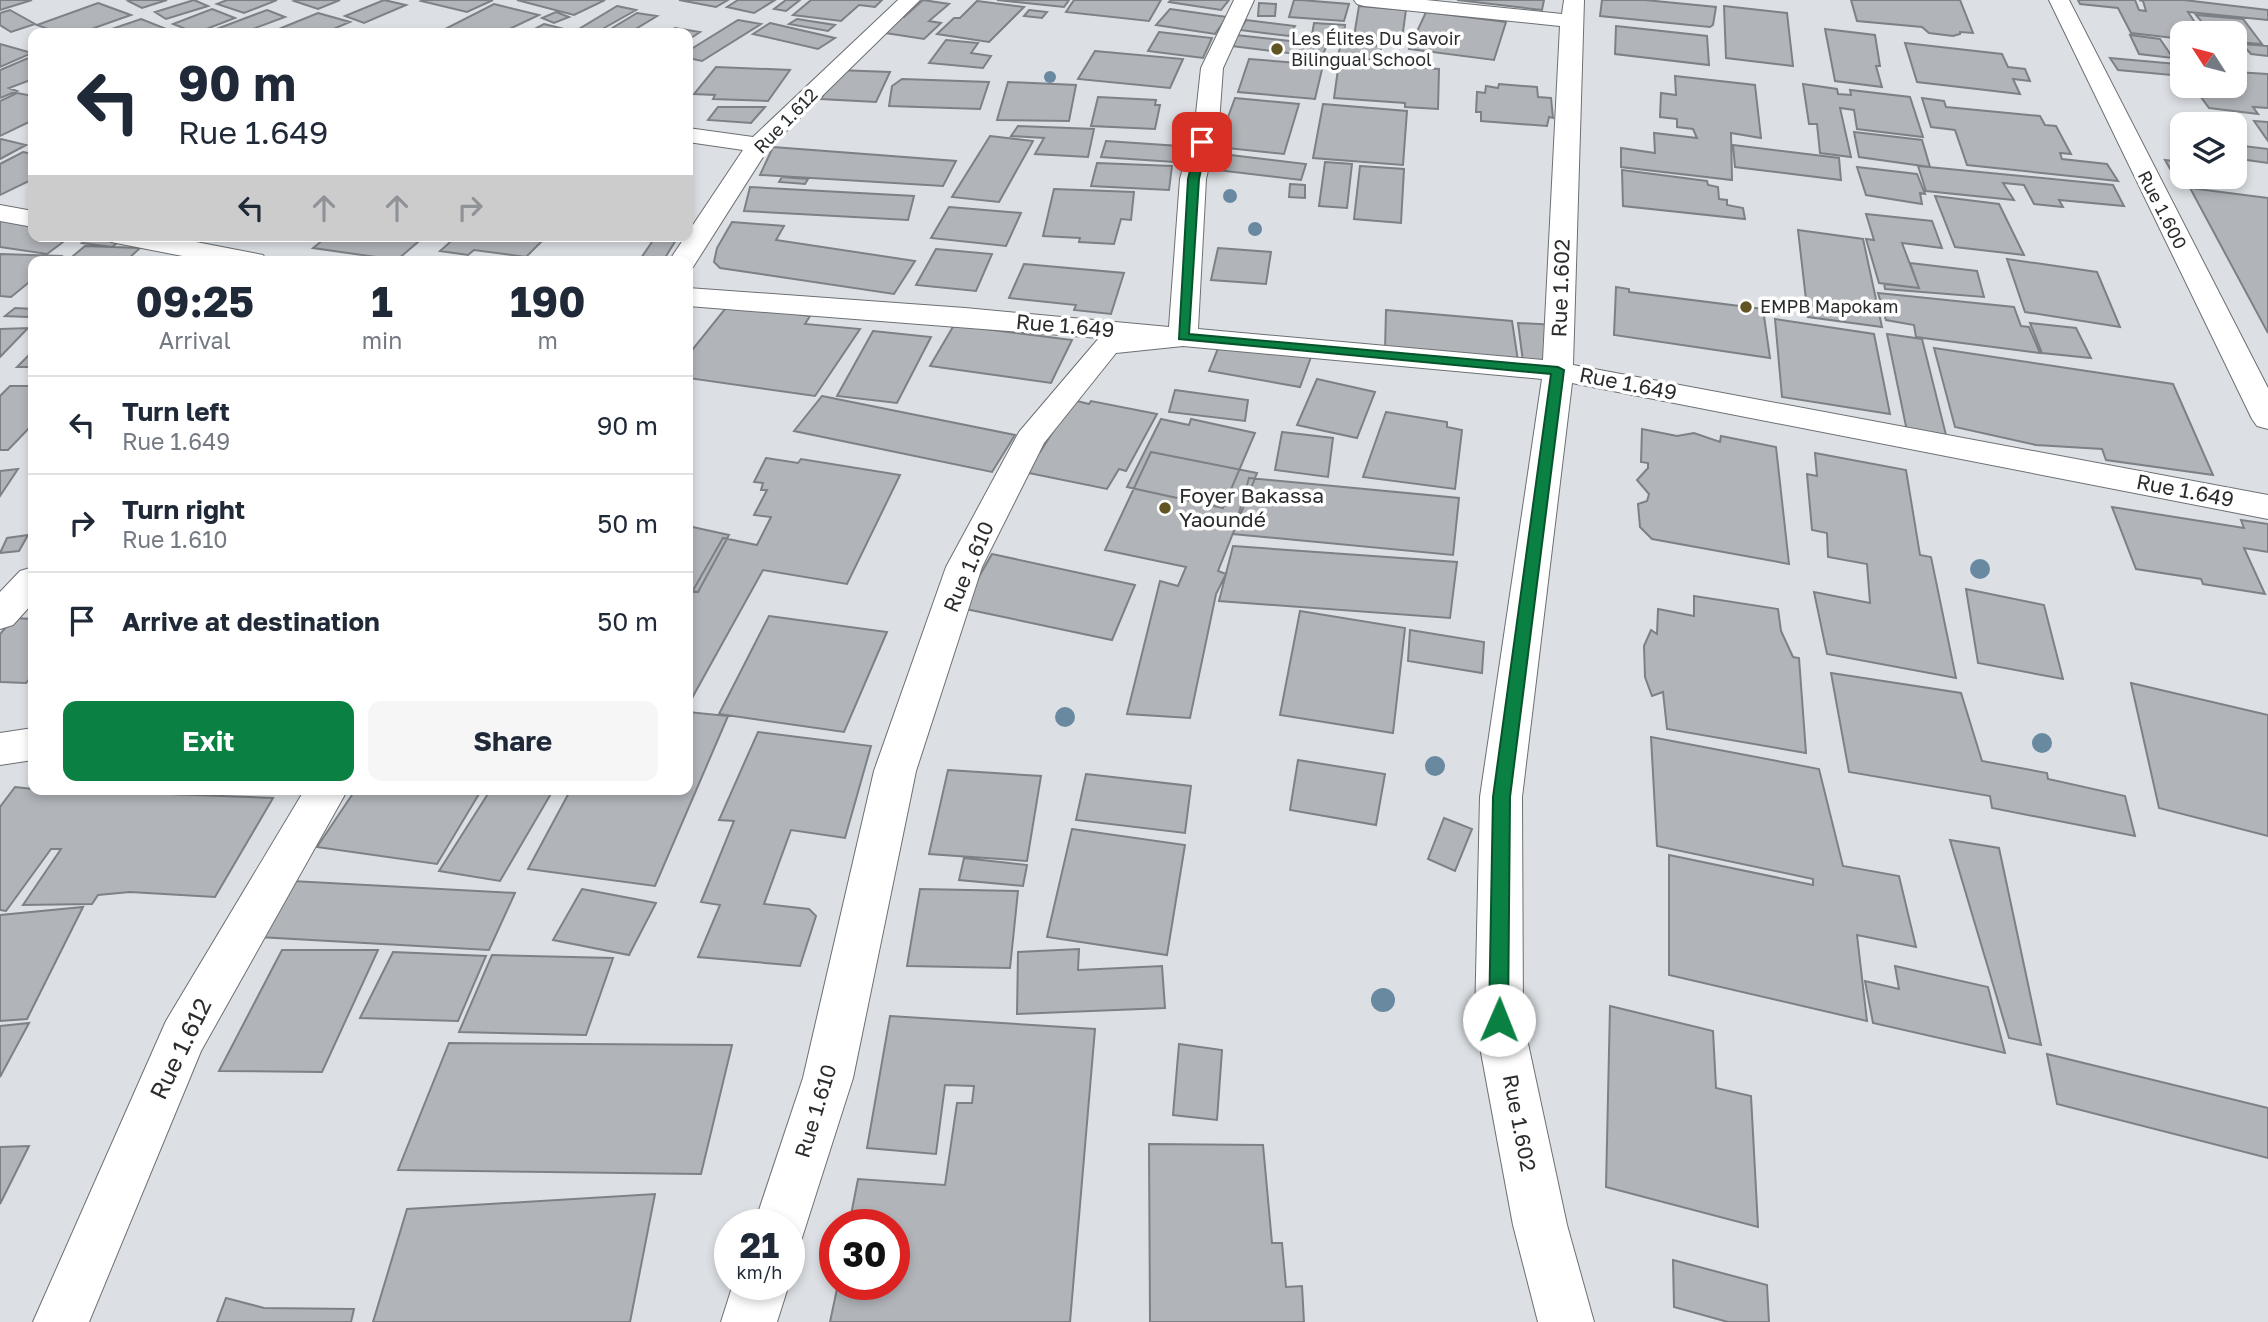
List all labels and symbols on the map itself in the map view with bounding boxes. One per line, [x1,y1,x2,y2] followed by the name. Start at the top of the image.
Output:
[2170,21,2247,98] north arrow
[1291,27,1461,70] place label: Les Élites Du Savoir Bilingual School
[1269,41,1285,57] marker: Les Élites Du Savoir Bilingual School
[749,83,822,157] street label: Rue 1.612
[1172,112,1232,172] pin
[2134,167,2192,252] street label: Rue 1.600
[1545,238,1575,338] street label: Rue 1.602
[1760,295,1898,317] place label: EMPB Mapokam
[1738,299,1754,315] marker: EMPB Mapokam
[1015,308,1115,342] street label: Rue 1.649
[1577,361,1679,405] street label: Rue 1.649
[2134,468,2236,512] street label: Rue 1.649
[1179,482,1324,532] place label: Foyer Bakassa Yaoundé
[1157,500,1173,516] marker: Foyer Bakassa Yaoundé
[937,517,999,616] street label: Rue 1.610
[1462,983,1536,1057] position arrow
[143,993,217,1104] street label: Rue 1.612
[789,1061,842,1161] street label: Rue 1.610
[1498,1072,1542,1174] street label: Rue 1.602
[819,1209,910,1300] speed limit sign: 30

